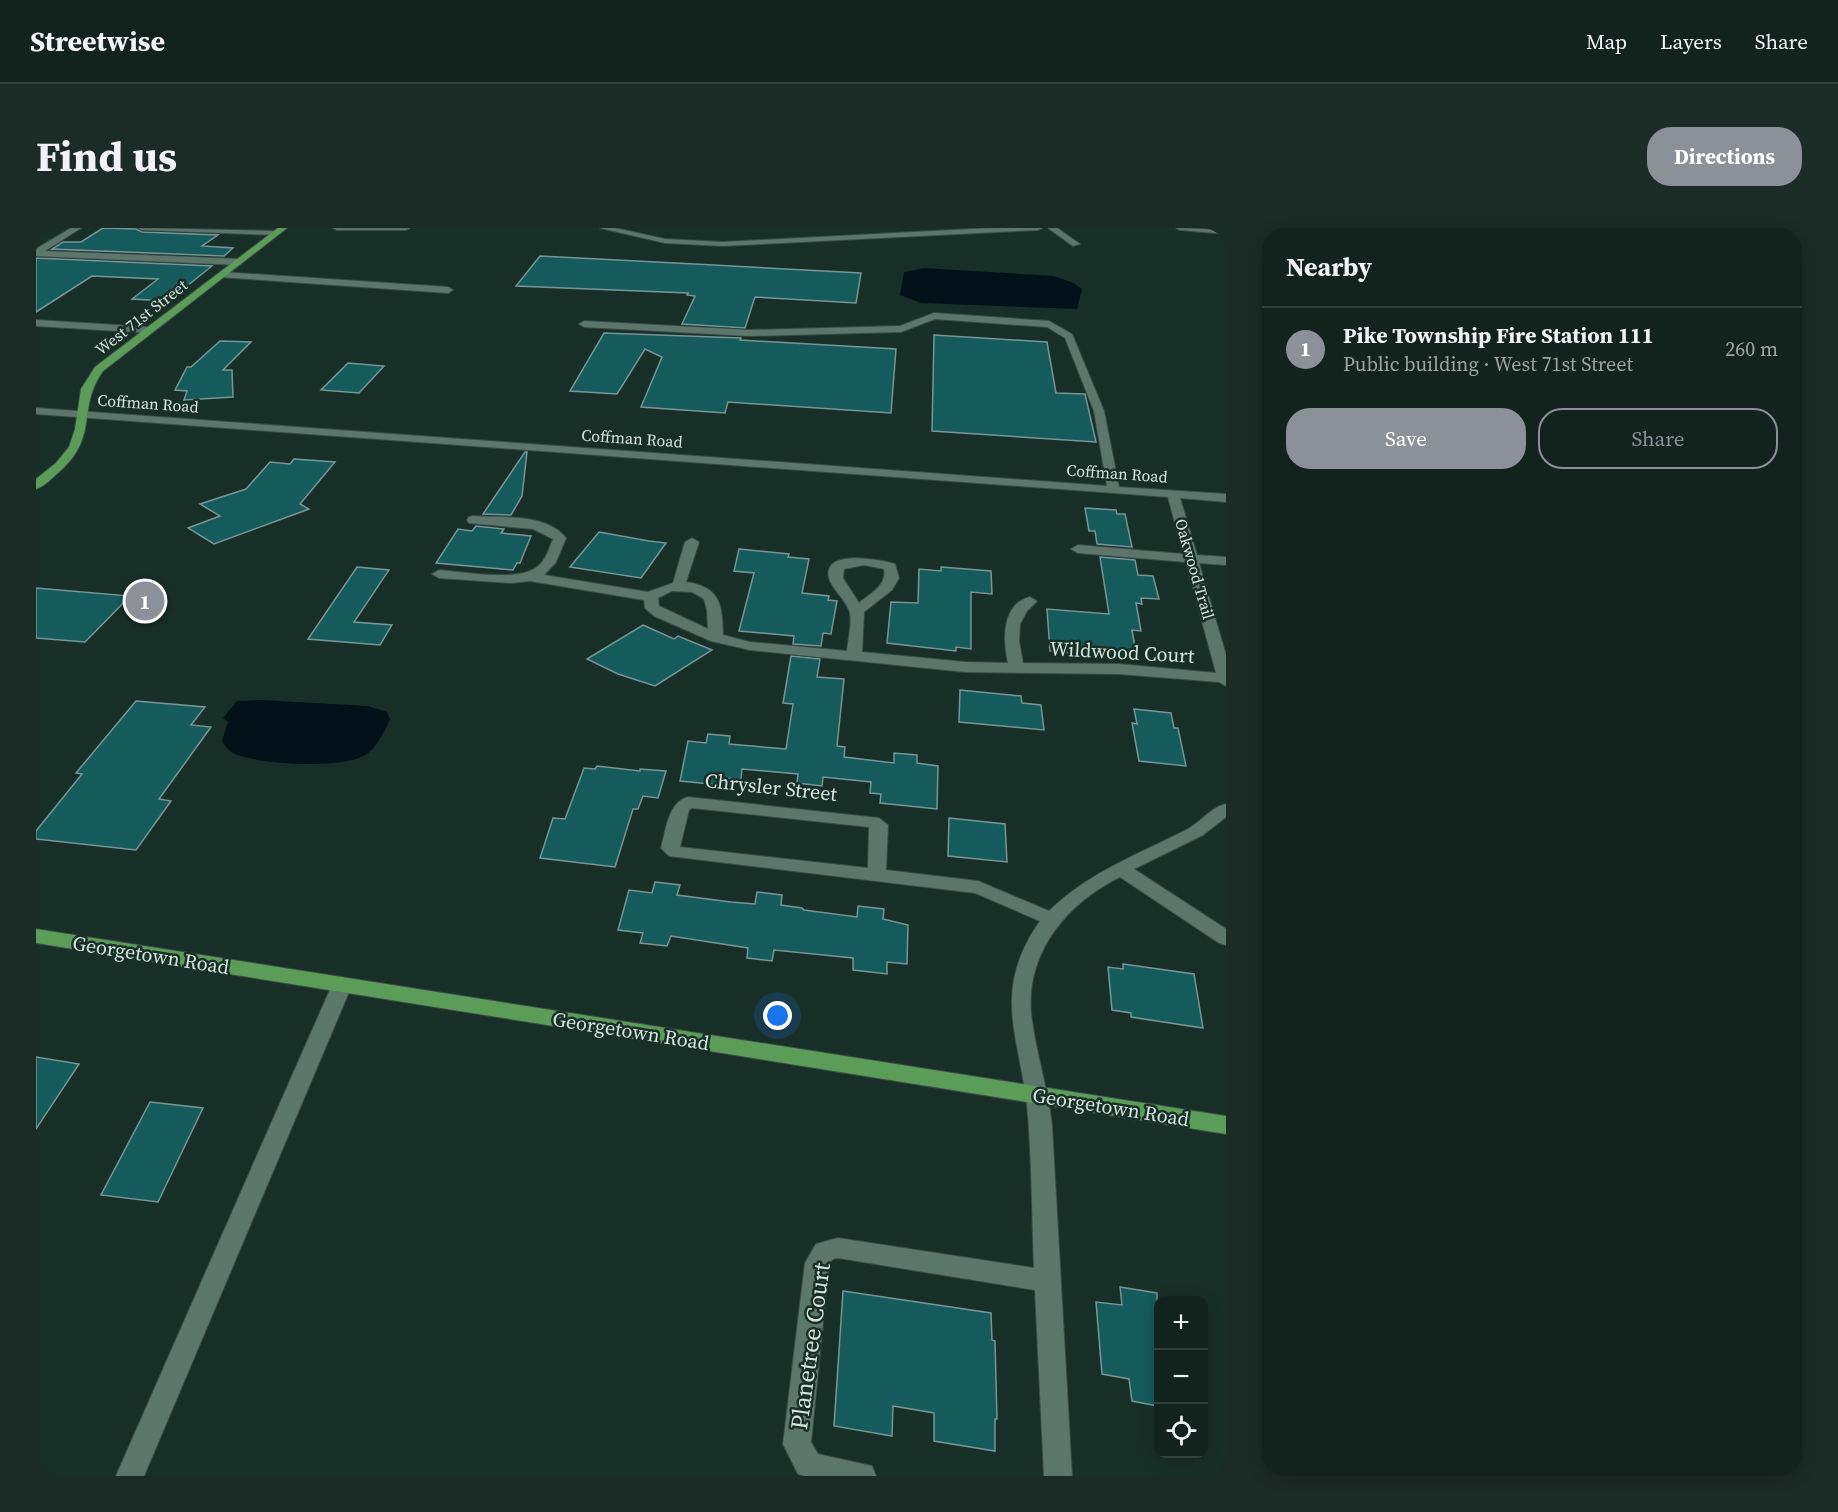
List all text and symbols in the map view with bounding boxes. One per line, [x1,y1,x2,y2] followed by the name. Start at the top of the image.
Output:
[30,22,165,60] text: Streetwise
[1586,27,1627,56] text: Map
[1660,27,1722,56] text: Layers
[1755,27,1808,56] text: Share
[36,127,177,185] text: Find us
[1647,127,1802,186] button: Directions
[1286,249,1372,285] text: Nearby
[90,274,192,360] street label: West 71st Street
[1343,320,1654,350] text: Pike Township Fire Station 111
[1300,335,1311,363] text: 1
[1725,335,1778,363] text: 260 m
[1343,350,1633,378] text: Public building · West 71st Street
[97,388,199,418] street label: Coffman Road
[1286,408,1526,469] button: Save
[1538,408,1778,469] button: Share
[581,423,683,453] street label: Coffman Road
[1066,458,1168,488] street label: Coffman Road
[1170,516,1220,622] street label: Oakwood Trail
[126,578,164,623] pin: 1
[1049,634,1196,670] street label: Wildwood Court
[703,766,839,808] street label: Chrysler Street
[71,929,232,981] street label: Georgetown Road
[763,1001,792,1030] your location
[551,1005,712,1057] street label: Georgetown Road
[1031,1081,1192,1133] street label: Georgetown Road
[782,1260,838,1432] street label: Planetree Court
[1154,1296,1208,1458] map controls
[1154,1296,1208,1350] button: +
[1154,1350,1208,1404] button: −
[1154,1404,1208,1458] button: locate

